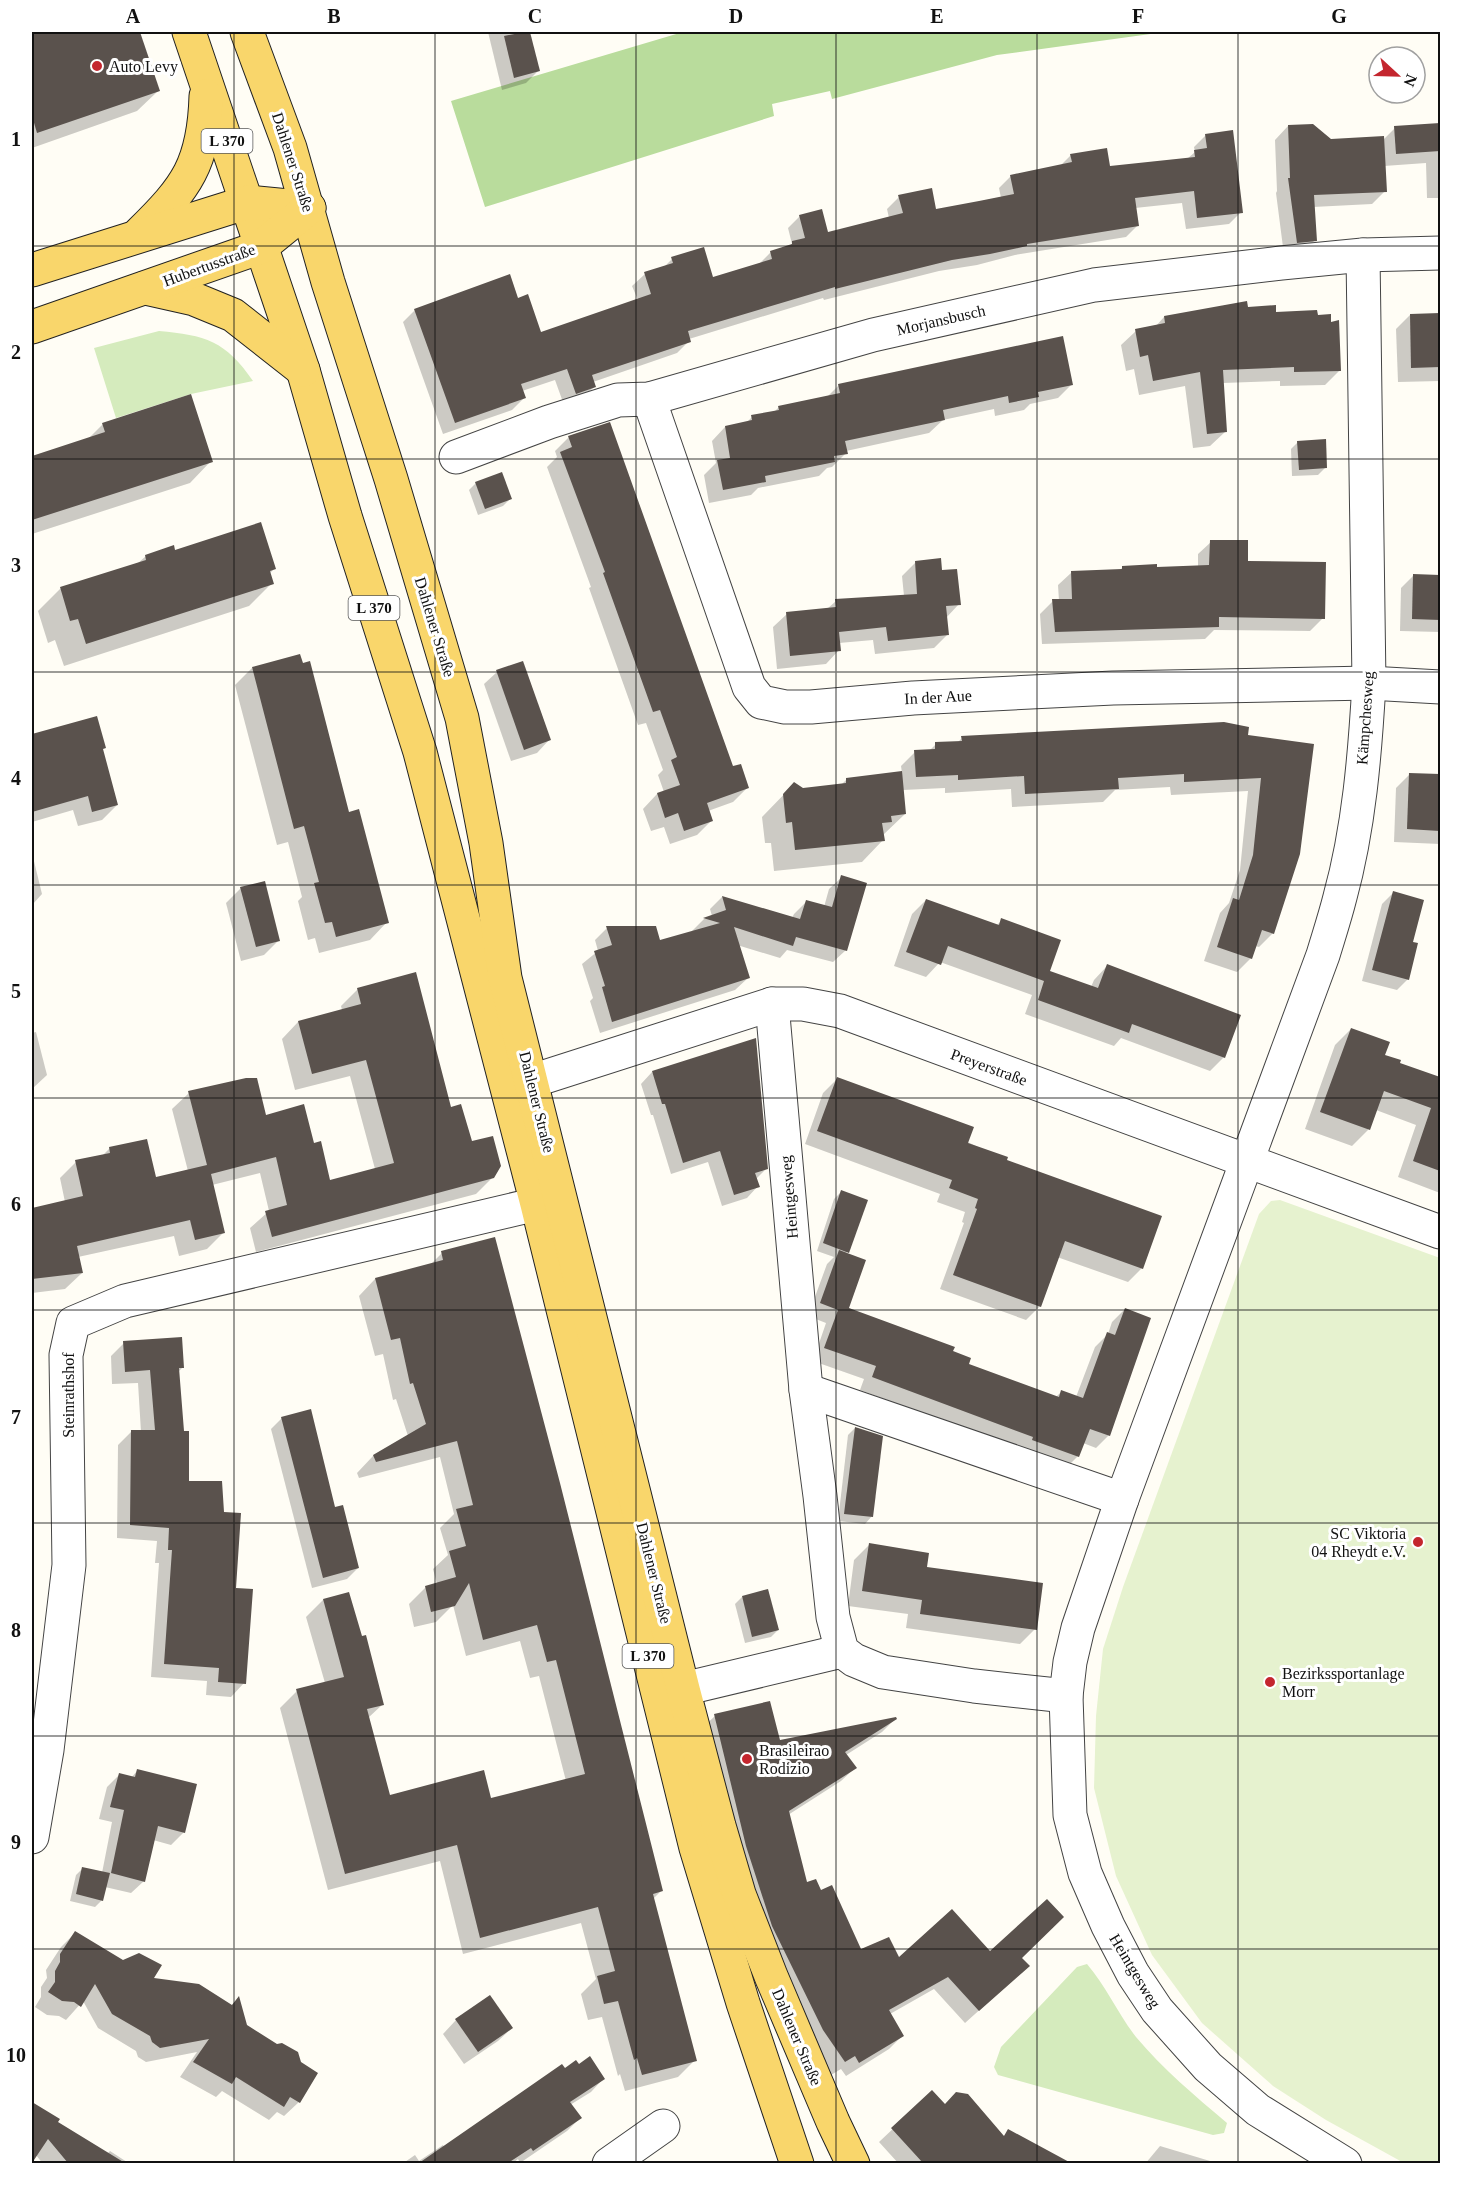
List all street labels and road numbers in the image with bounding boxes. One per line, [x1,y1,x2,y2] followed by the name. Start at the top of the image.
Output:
[269,110,317,214] street label: Dahlener Straße
[202,129,252,153] road number: L 370
[161,240,257,290] street label: Hubertusstraße
[895,302,987,339] street label: Morjansbusch
[412,575,458,679] street label: Dahlener Straße
[348,596,400,620] road number: L 370
[1353,670,1378,766] street label: Kämpchesweg
[904,687,972,707] street label: In der Aue
[948,1045,1029,1090] street label: Preyerstraße
[516,1050,558,1154] street label: Dahlener Straße
[777,1155,802,1239] street label: Heintgesweg
[60,1352,77,1438] street label: Steinrathshof
[633,1521,675,1625] street label: Dahlener Straße
[622,1644,674,1668] road number: L 370
[1105,1931,1164,2012] street label: Heintgesweg
[769,1986,825,2088] street label: Dahlener Straße

